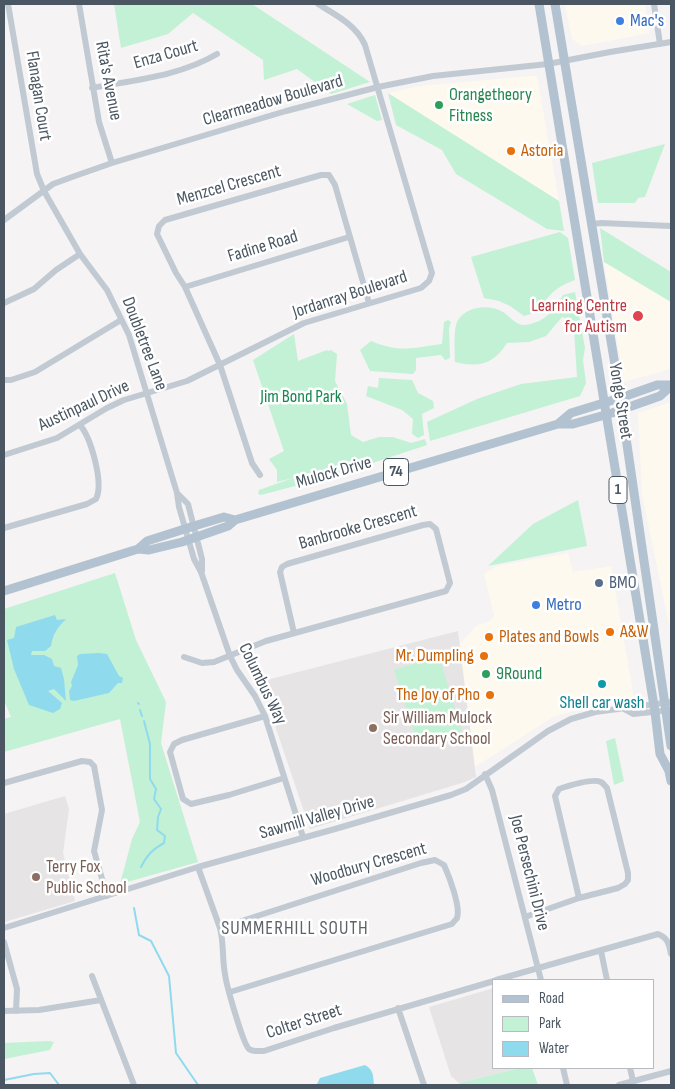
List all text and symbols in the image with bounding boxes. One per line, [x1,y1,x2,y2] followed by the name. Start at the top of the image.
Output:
[630,10,664,32] place label: Mac's
[614,15,626,27] marker: Mac's
[131,36,201,74] street label: Enza Court
[90,40,126,122] street label: Rita's Avenue
[20,50,56,142] street label: Flanagan Court
[201,71,345,131] street label: Clearmeadow Boulevard
[449,84,532,126] place label: Orangetheory Fitness
[433,99,445,111] marker: Orangetheory Fitness
[521,140,563,162] place label: Astoria
[505,145,517,157] marker: Astoria
[174,161,284,211] street label: Menzcel Crescent
[225,226,301,268] street label: Fadine Road
[290,266,410,324] street label: Jordanray Boulevard
[116,294,172,394] street label: Doubletree Lane
[531,295,627,338] place label: Learning Centre for Autism
[631,309,645,323] marker: Learning Centre for Autism
[603,361,637,441] street label: Yonge Street
[35,376,133,436] street label: Austinpaul Drive
[260,386,342,408] park label: Jim Bond Park
[294,452,374,494] street label: Mulock Drive
[384,458,408,486] road number: 74
[609,476,627,504] road number: 1
[297,501,419,555] street label: Banbrooke Crescent
[609,572,637,594] place label: BMO
[593,577,605,589] marker: BMO
[546,594,582,616] place label: Metro
[530,599,542,611] marker: Metro
[620,621,649,643] place label: A&W
[499,626,599,648] place label: Plates and Bowls
[604,626,616,638] marker: A&W
[483,631,495,643] marker: Plates and Bowls
[233,640,291,728] street label: Columbus Way
[396,645,474,667] place label: Mr. Dumpling
[478,650,490,662] marker: Mr. Dumpling
[496,663,542,685] place label: 9Round
[480,668,492,680] marker: 9Round
[596,678,608,690] marker: Shell car wash
[396,684,480,706] place label: The Joy of Pho
[484,689,496,701] marker: The Joy of Pho
[559,692,645,714] place label: Shell car wash
[383,707,492,750] place label: Sir William Mulock Secondary School
[367,722,379,734] marker: Sir William Mulock Secondary School
[257,791,377,845] street label: Sawmill Valley Drive
[504,813,554,933] street label: Joe Persechini Drive
[309,838,429,892] street label: Woodbury Crescent
[46,856,127,899] place label: Terry Fox Public School
[30,871,42,883] marker: Terry Fox Public School
[219,918,371,940] district label: SUMMERHILL SOUTH
[492,979,655,1069] legend
[539,989,564,1008] text: Road
[264,1000,344,1044] street label: Colter Street
[539,1014,561,1033] text: Park
[539,1039,569,1058] text: Water

